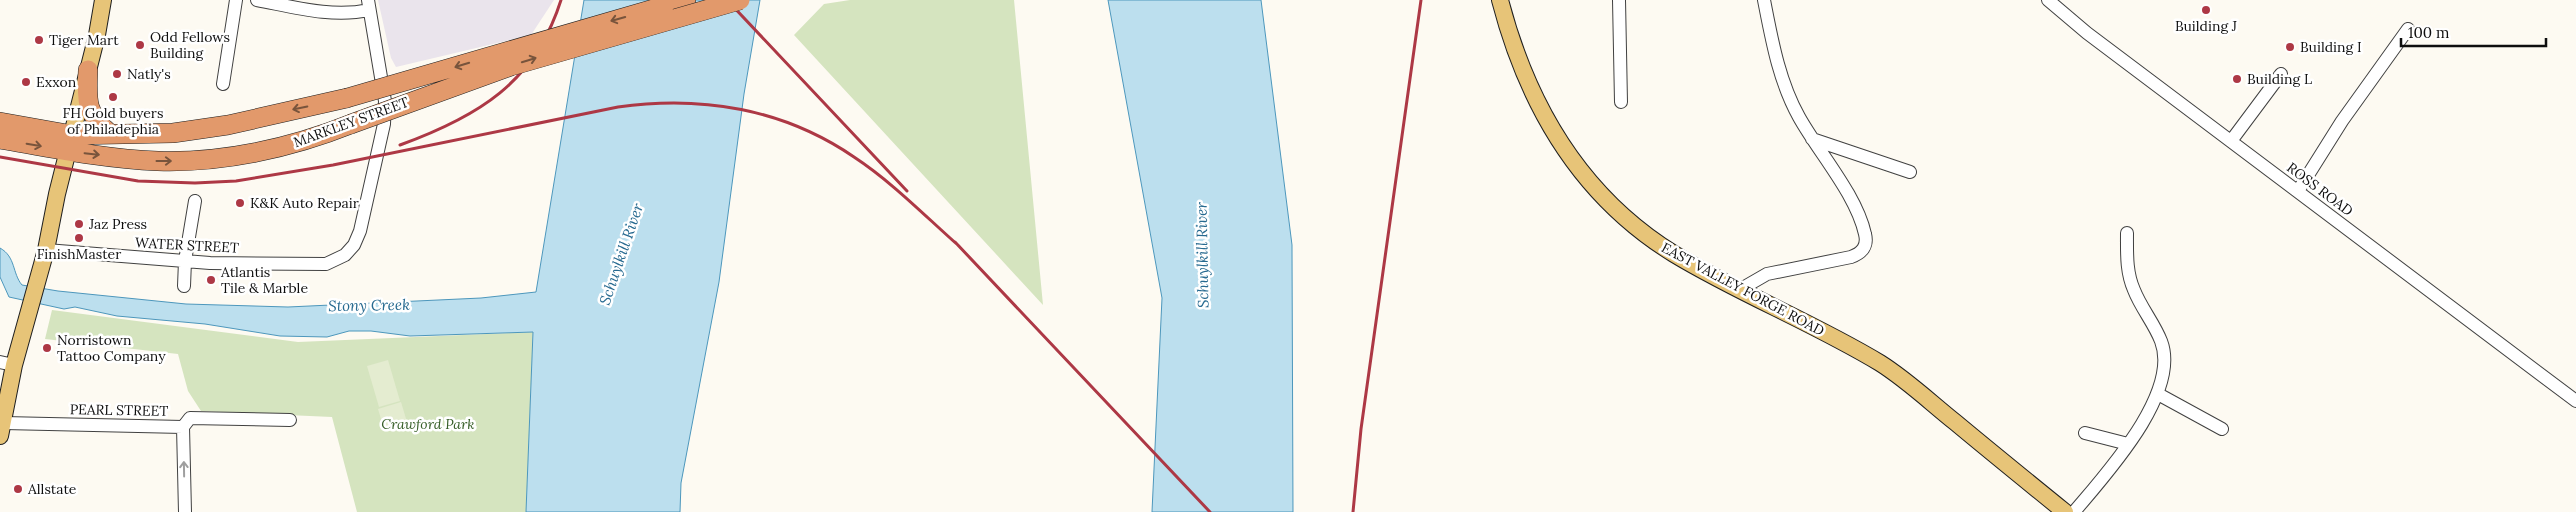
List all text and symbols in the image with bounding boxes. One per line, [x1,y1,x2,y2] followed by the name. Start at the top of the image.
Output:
[2200,4,2212,16] marker: Building J
[610,15,626,25] one-way arrow
[2401,15,2546,47] scale bar
[2175,17,2237,35] place label: Building J
[2408,23,2449,42] text: 100 m
[150,28,230,62] place label: Odd Fellows Building
[49,31,119,49] place label: Tiger Mart
[33,34,45,46] marker: Tiger Mart
[2300,38,2362,56] place label: Building I
[134,39,146,51] marker: Odd Fellows Building
[2284,41,2296,53] marker: Building I
[520,55,536,65] one-way arrow
[454,60,470,70] one-way arrow
[127,65,171,83] place label: Natly's
[111,68,123,80] marker: Natly's
[2247,70,2312,88] place label: Building L
[36,73,77,91] place label: Exxon
[2231,73,2243,85] marker: Building L
[20,76,32,88] marker: Exxon
[107,91,119,103] marker: FH Gold buyers of Philadephia
[291,93,411,151] street label: MARKLEY STREET
[63,104,163,138] place label: FH Gold buyers of Philadephia
[292,104,308,113] one-way arrow
[26,141,42,150] one-way arrow
[84,149,100,159] one-way arrow
[156,156,172,166] one-way arrow
[2283,158,2357,220] street label: ROSS ROAD
[250,194,359,212] place label: K&K Auto Repair
[234,197,246,209] marker: K&K Auto Repair
[595,201,647,307] water label: Schuylkill River
[1192,202,1212,308] water label: Schuylkill River
[88,215,147,233] place label: Jaz Press
[73,218,85,230] marker: Jaz Press
[73,232,85,244] marker: FinishMaster
[135,233,239,257] street label: WATER STREET
[1658,238,1828,340] street label: EAST VALLEY FORGE ROAD
[37,245,121,263] place label: FinishMaster
[220,263,308,297] place label: Atlantis Tile & Marble
[205,274,217,286] marker: Atlantis Tile & Marble
[328,295,410,315] water label: Stony Creek
[57,331,166,365] place label: Norristown Tattoo Company
[41,342,53,354] marker: Norristown Tattoo Company
[70,400,168,420] street label: PEARL STREET
[381,415,475,433] park label: Crawford Park
[179,462,189,478] one-way arrow
[27,480,77,498] place label: Allstate
[12,483,24,495] marker: Allstate

